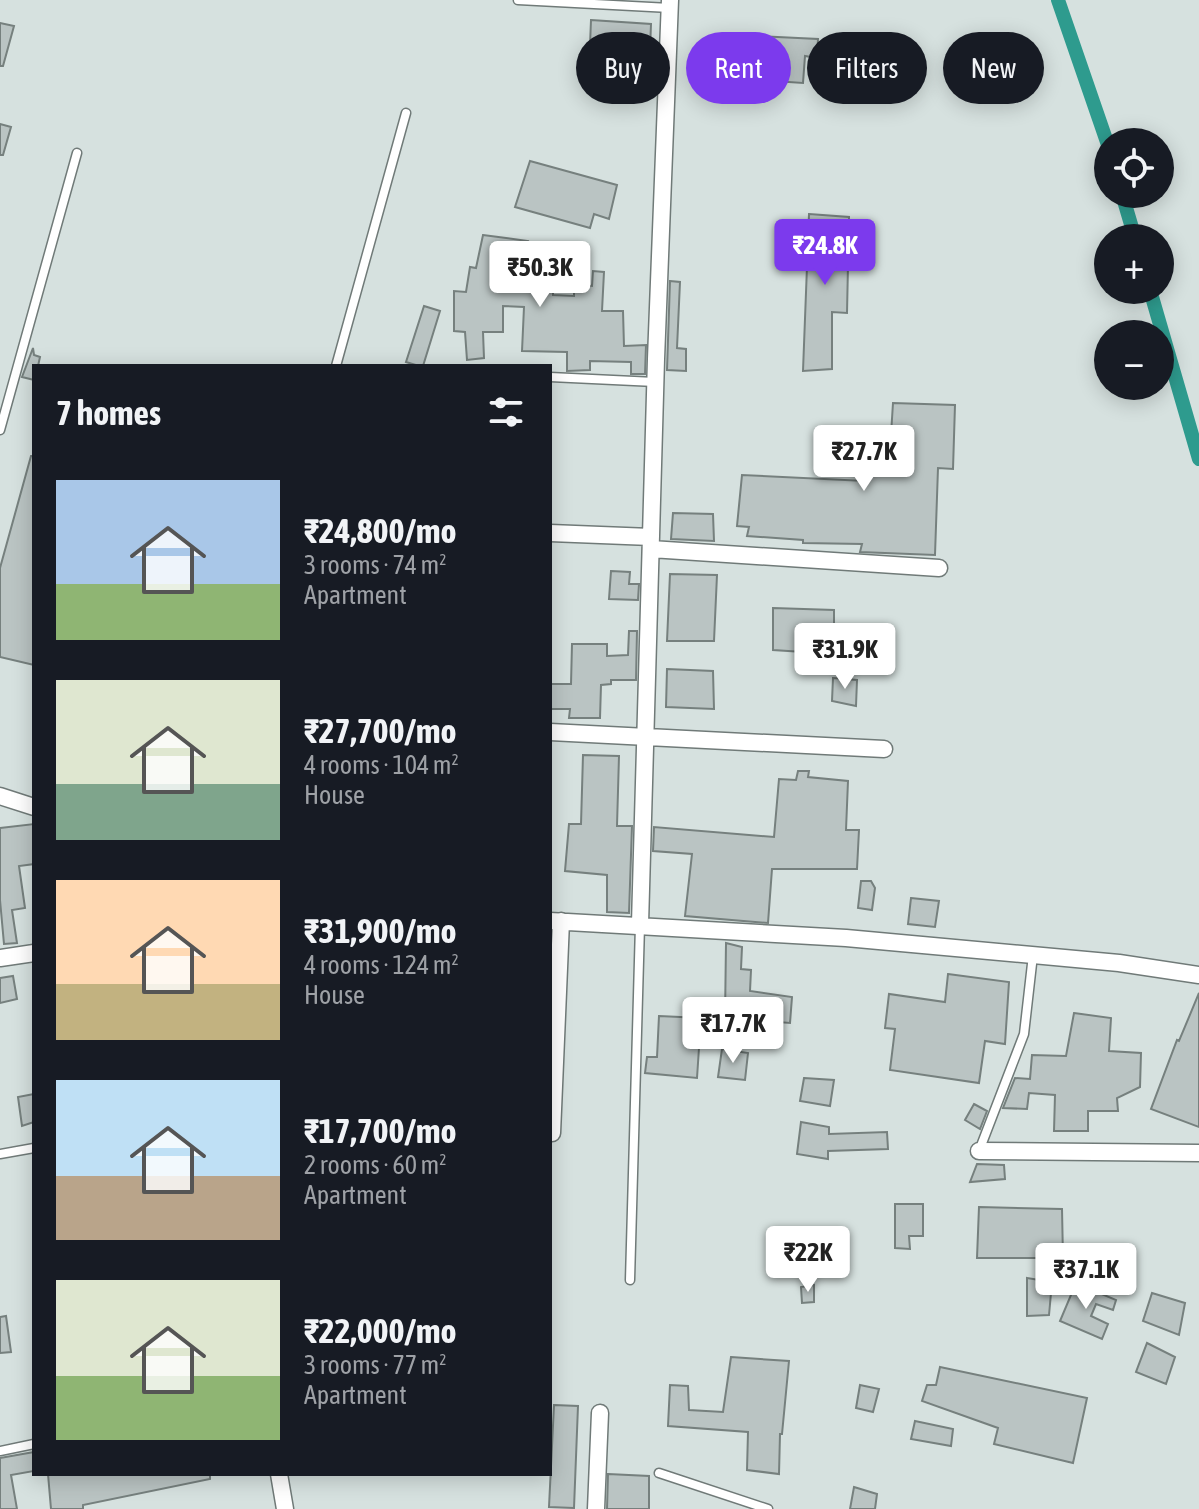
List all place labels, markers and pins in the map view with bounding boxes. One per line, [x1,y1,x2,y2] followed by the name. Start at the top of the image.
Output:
[760,219,890,287] pin: ₹24.8K
[475,241,605,309] pin: ₹50.3K
[799,425,929,493] pin: ₹27.7K
[780,623,910,691] pin: ₹31.9K
[668,997,798,1065] pin: ₹17.7K
[761,1226,855,1294] pin: ₹22K
[1021,1243,1151,1311] pin: ₹37.1K

